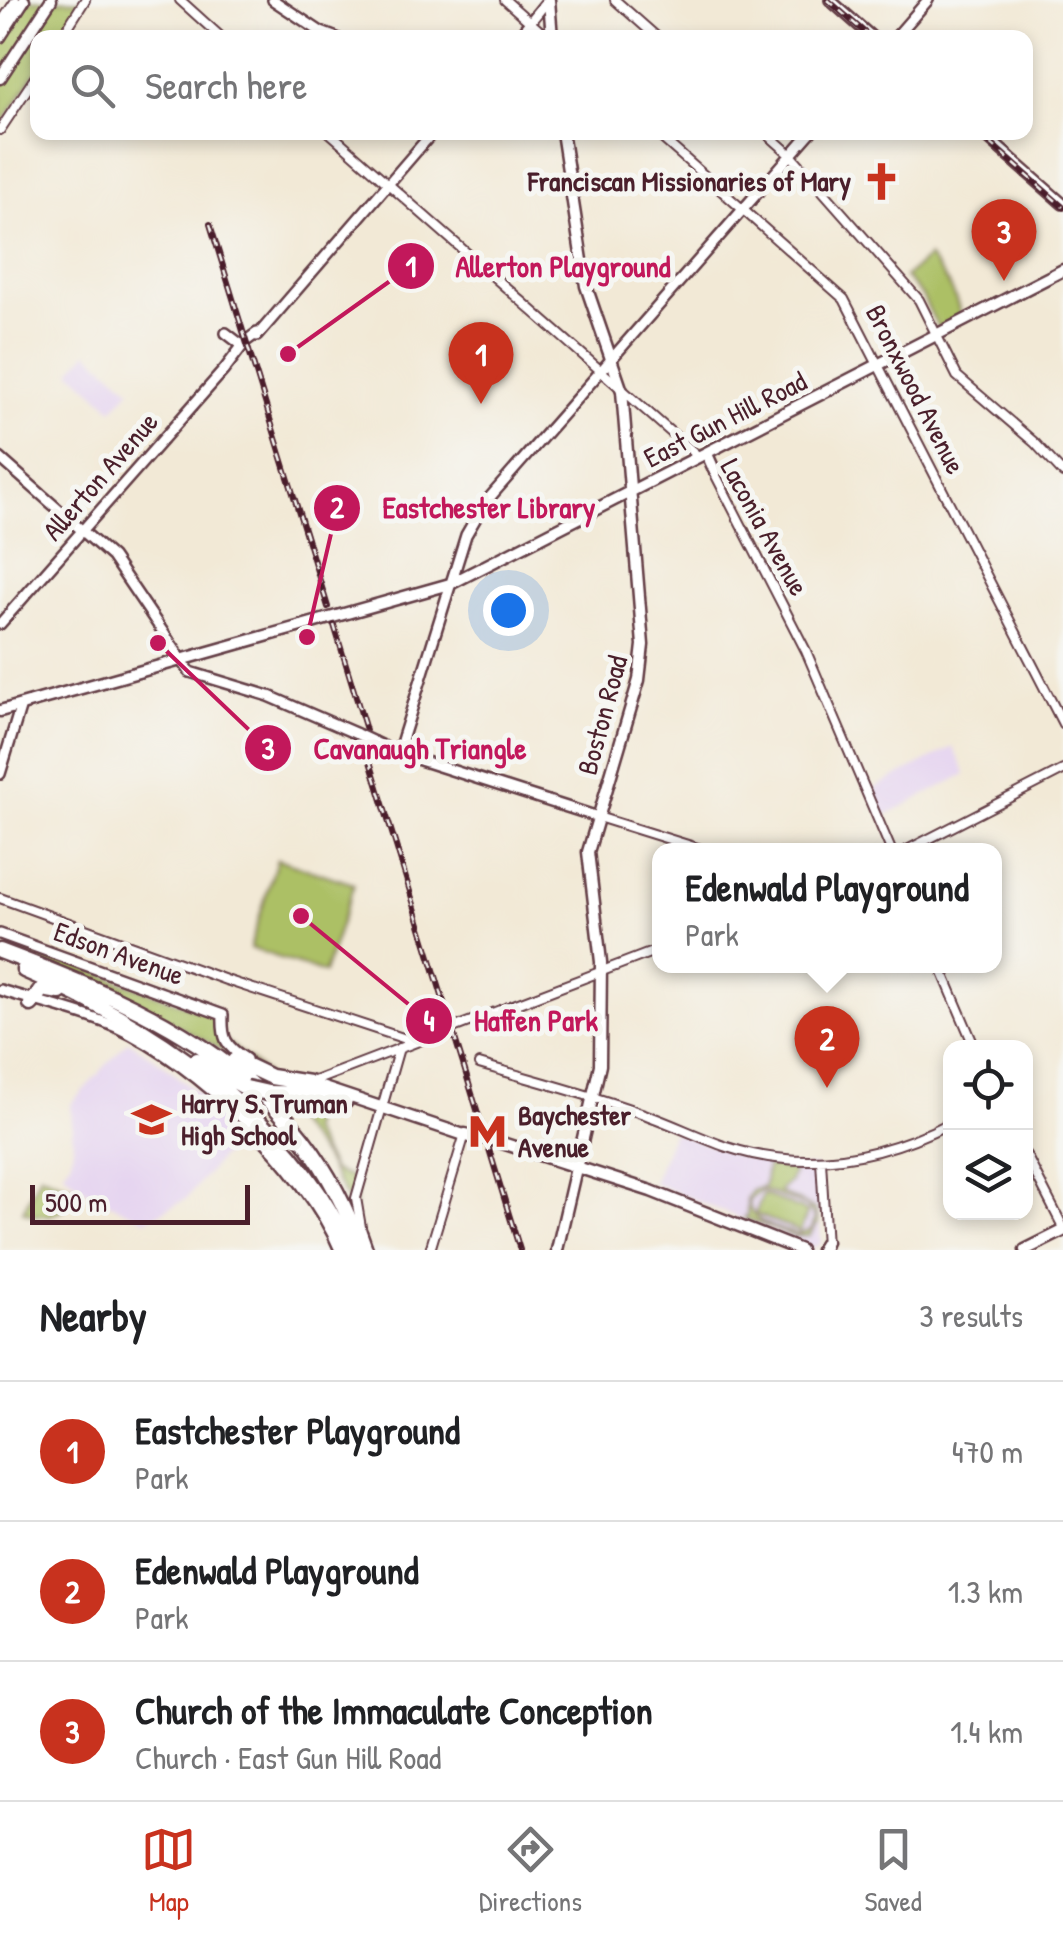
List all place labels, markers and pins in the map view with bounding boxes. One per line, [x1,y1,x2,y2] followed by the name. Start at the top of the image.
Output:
[860,160,902,202] church icon: Franciscan Missionaries of Mary
[527,162,851,201] place label: Franciscan Missionaries of Mary
[972,198,1036,281] pin: 3
[386,236,691,296] callout: Allerton Playground
[448,322,514,404] pin: 1
[312,478,615,538] callout: Eastchester Library
[243,718,546,778] callout: Cavanaugh Triangle
[404,991,618,1051] callout: Haffen Park
[794,1006,860,1088] pin: 2
[181,1084,348,1155] place label: Harry S. Truman High School
[518,1096,631,1166] place label: Baychester Avenue
[130,1098,172,1140] school or university icon: Harry S. Truman High School
[467,1110,509,1152] metro station icon: Baychester Avenue

